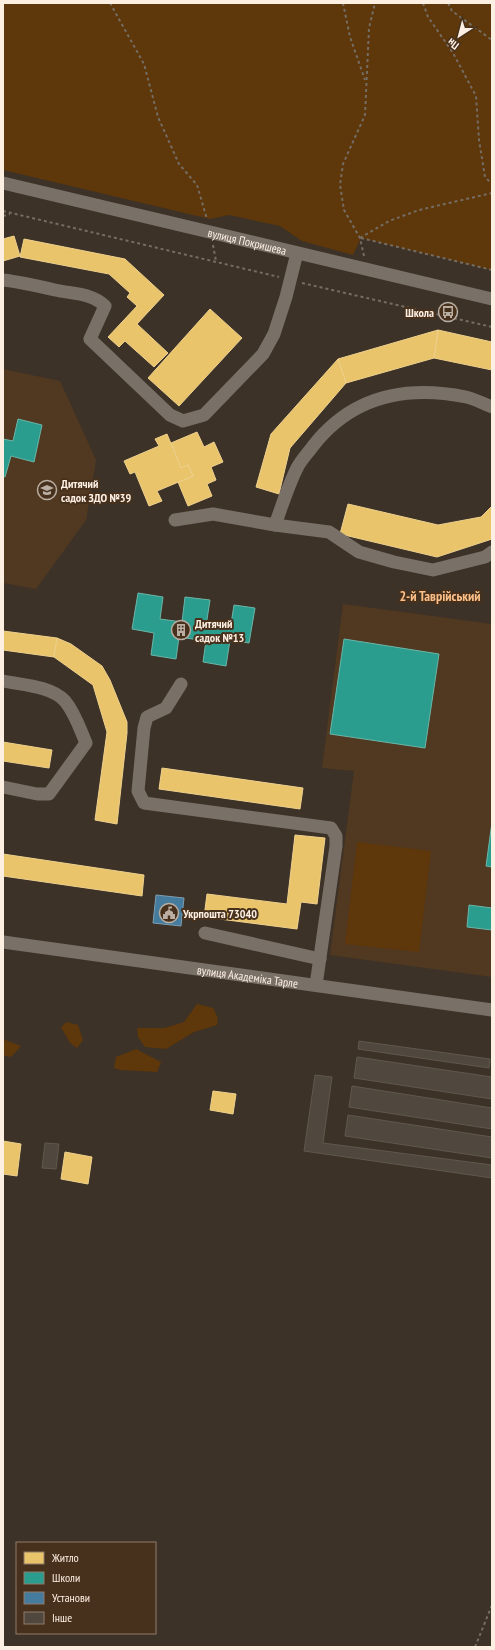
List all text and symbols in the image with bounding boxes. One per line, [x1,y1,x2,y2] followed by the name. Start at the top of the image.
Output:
[439,16,479,56] north arrow
[445,35,462,53] text: Пн
[206,224,288,258] street label: вулиця Покришева
[437,301,459,323] bus stop icon: Школа
[405,305,434,320] place label: Школа
[61,476,131,505] place label: Дитячий садок ЗДО №39
[36,479,58,501] school or university icon: Дитячий садок ЗДО №39
[399,587,481,605] district label: 2-й Таврійський
[195,616,245,645] place label: Дитячий садок №13
[170,619,192,641] building icon: Дитячий садок №13
[158,902,180,924] public building icon: Укрпошта 73040
[182,906,257,921] place label: Укрпошта 73040
[196,962,299,990] street label: вулиця Академіка Тарле
[16,1542,156,1634] legend
[51,1550,79,1565] text: Житло
[52,1570,80,1585] text: Школи
[52,1590,90,1605] text: Установи
[52,1610,72,1625] text: Інше

